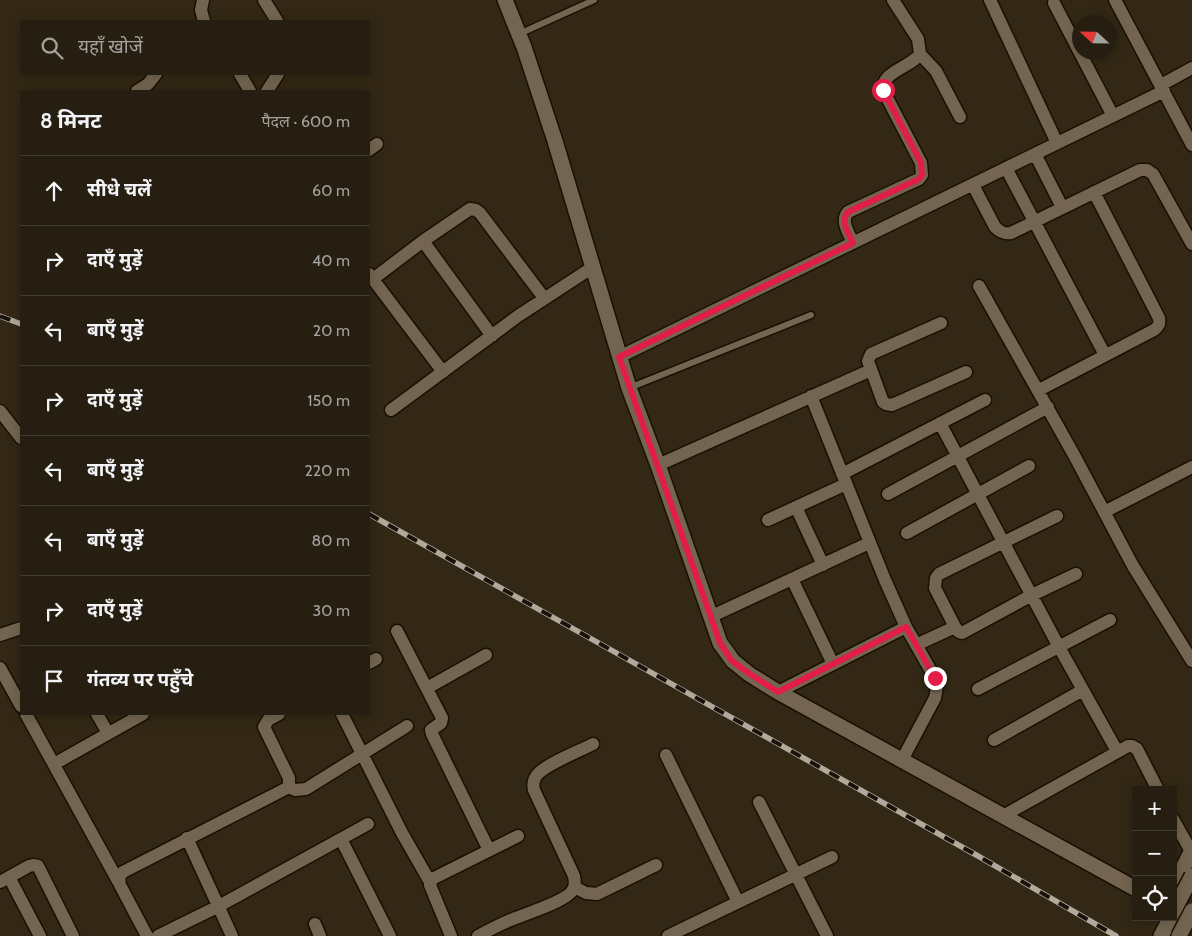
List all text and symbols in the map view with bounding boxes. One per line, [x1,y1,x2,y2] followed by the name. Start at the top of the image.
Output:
[1072,15,1117,60] north arrow
[20,20,370,75] search box
[38,34,66,62] icon: search
[78,35,143,58] text: यहाँ खोजें
[872,79,895,102] route start
[40,108,102,133] text: 8 मिनट
[262,112,350,131] text: पैदल · 600 m
[40,177,68,205] icon: ahead
[87,178,151,201] text: सीधे चलें
[312,181,350,200] text: 60 m
[40,247,68,275] icon: right
[87,248,142,271] text: दाएँ मुड़ें
[312,251,350,270] text: 40 m
[40,317,68,345] icon: left
[87,318,143,341] text: बाएँ मुड़ें
[313,321,350,340] text: 20 m
[40,387,68,415] icon: right
[87,388,142,411] text: दाएँ मुड़ें
[307,391,350,410] text: 150 m
[40,457,68,485] icon: left
[87,458,143,481] text: बाएँ मुड़ें
[304,461,350,480] text: 220 m
[40,527,68,555] icon: left
[87,528,143,551] text: बाएँ मुड़ें
[312,531,350,550] text: 80 m
[40,597,68,625] icon: right
[87,598,142,621] text: दाएँ मुड़ें
[313,601,350,620] text: 30 m
[40,667,68,695] icon: arrive
[924,667,947,690] route end
[87,668,193,691] text: गंतव्य पर पहुँचे
[1132,786,1177,921] map controls
[1132,786,1177,831] button: +
[1132,831,1177,876] button: −
[1132,876,1177,921] button: locate

